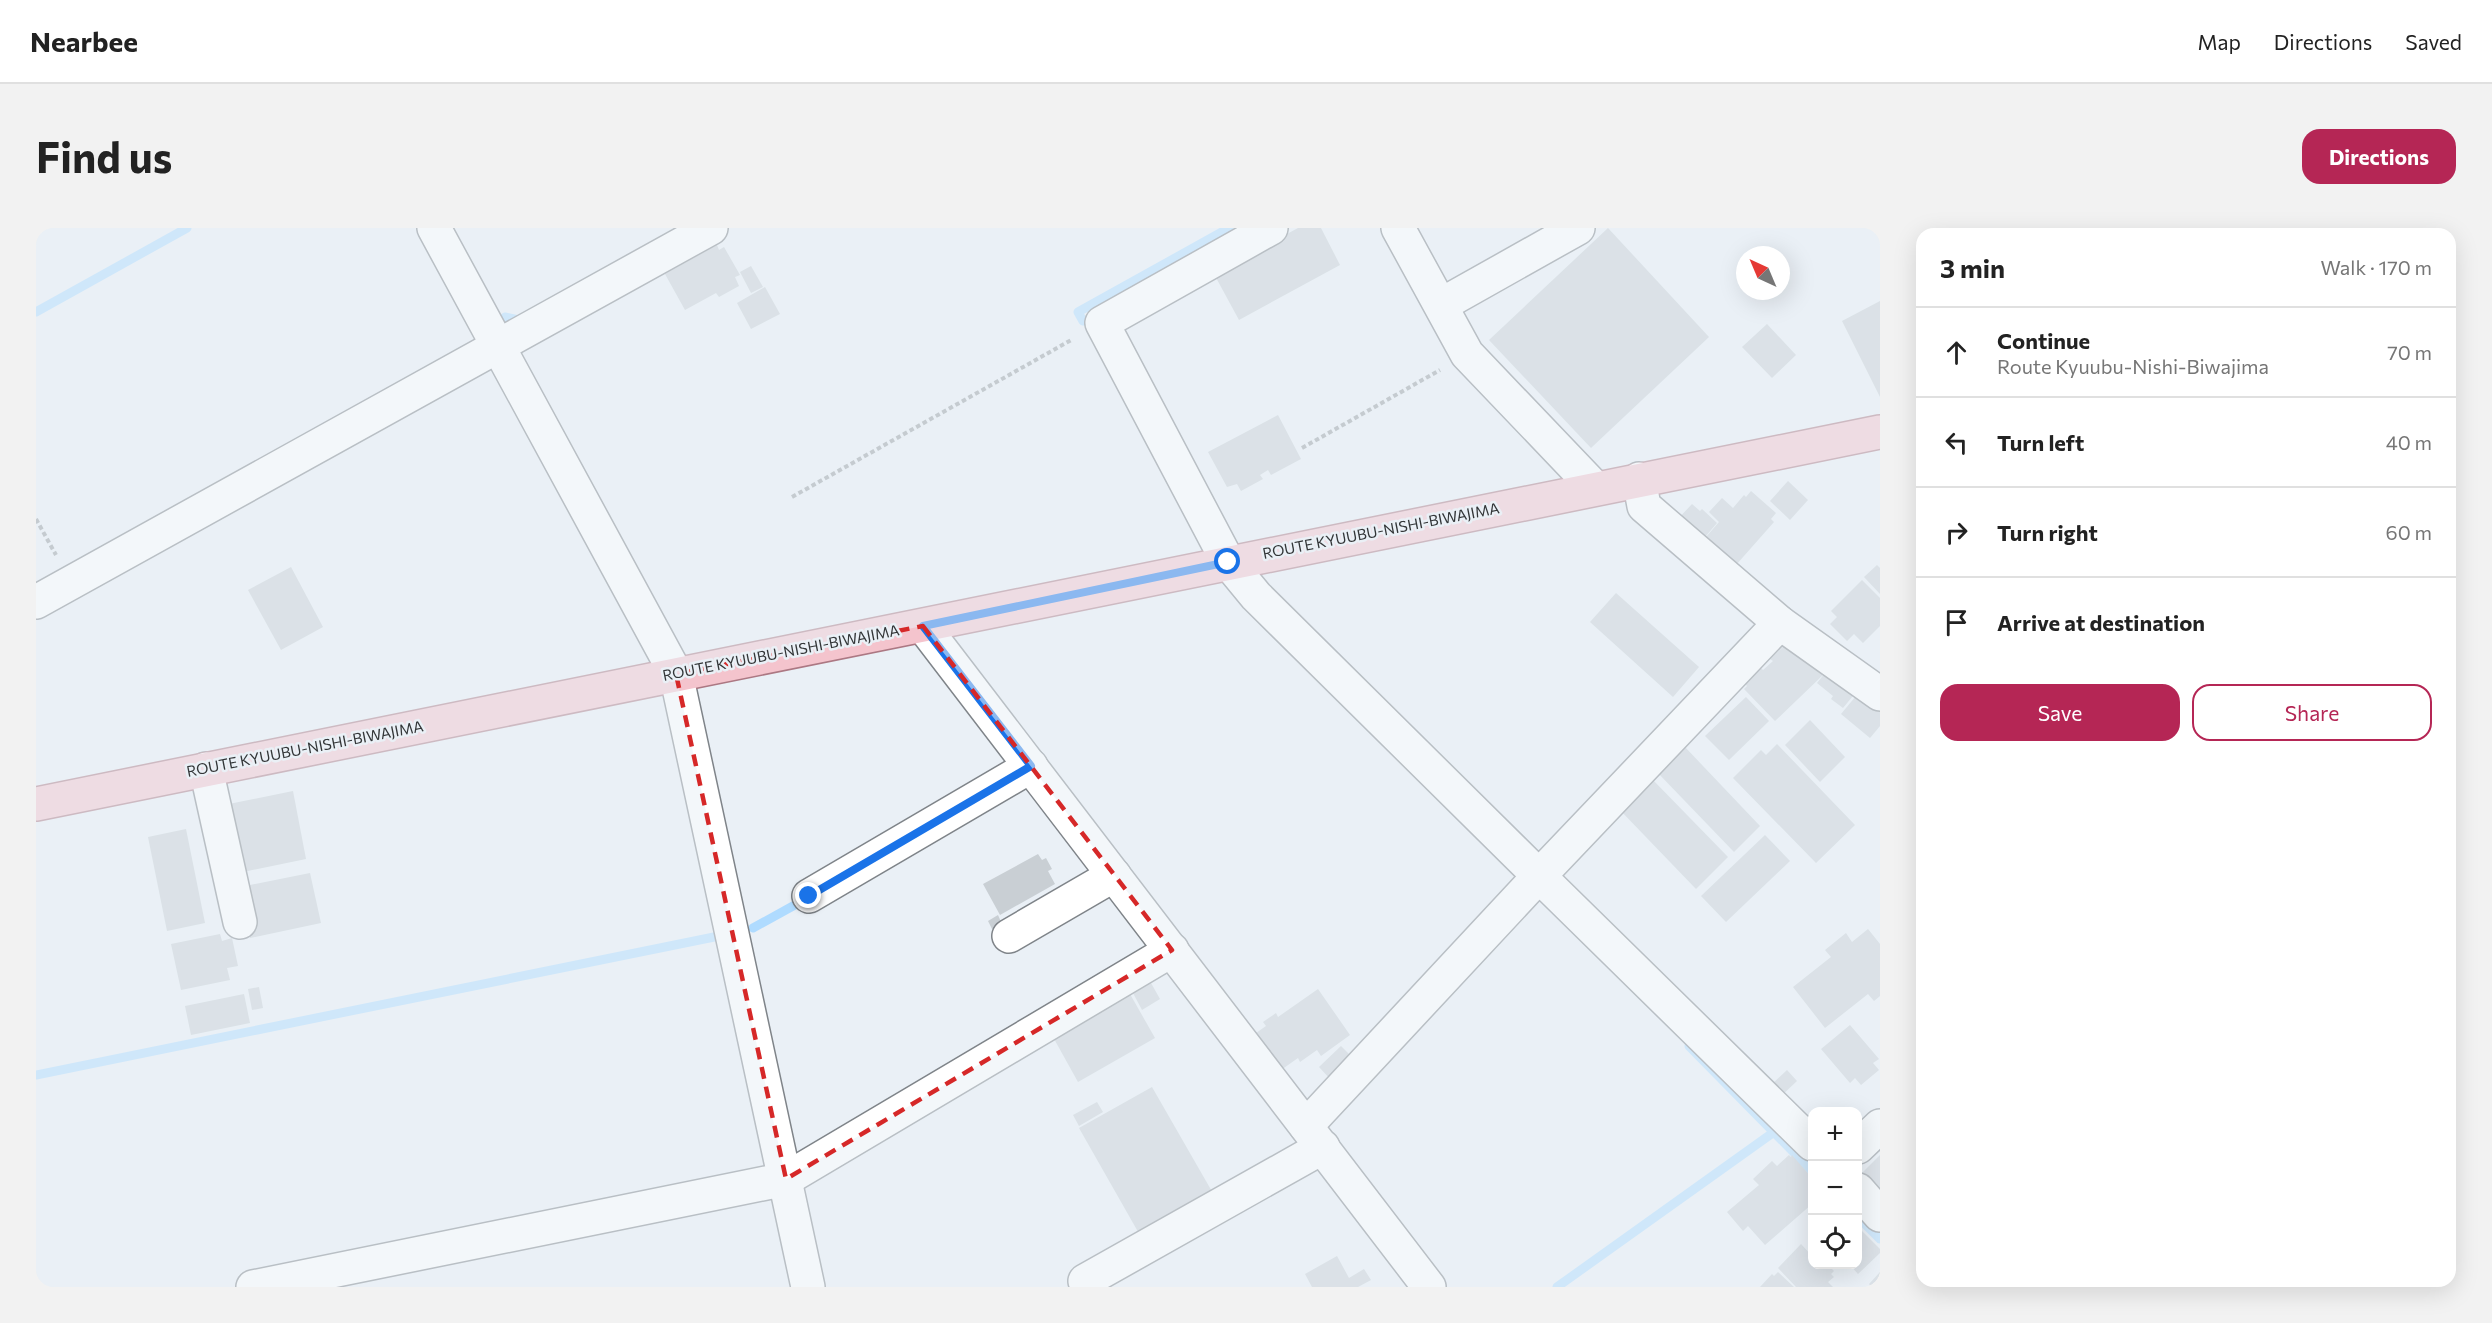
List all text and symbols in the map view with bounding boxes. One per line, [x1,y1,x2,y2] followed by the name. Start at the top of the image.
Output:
[30,24,138,58] text: Nearbee
[2198,29,2241,54] text: Map
[2274,29,2372,54] text: Directions
[2405,29,2462,54] text: Saved
[2302,129,2456,184] button: Directions
[36,130,172,182] text: Find us
[1736,246,1790,300] north arrow
[1940,252,2005,283] text: 3 min
[2321,255,2432,279] text: Walk · 170 m
[1997,327,2090,354] text: Continue
[1940,336,1973,369] icon: ahead
[2387,340,2432,364] text: 70 m
[1997,354,2269,378] text: Route Kyuubu-Nishi-Biwajima
[1940,426,1973,459] icon: left
[1997,429,2084,456] text: Turn left
[2386,430,2432,454] text: 40 m
[1261,498,1501,562] street label: ROUTE KYUUBU-NISHI-BIWAJIMA
[1940,516,1973,549] icon: right
[1997,519,2098,546] text: Turn right
[2386,520,2432,544] text: 60 m
[1214,548,1240,574] route start
[1940,606,1973,639] icon: arrive
[1997,609,2205,636] text: Arrive at destination
[661,620,901,684] street label: ROUTE KYUUBU-NISHI-BIWAJIMA
[1940,684,2180,741] button: Save
[2192,684,2432,741] button: Share
[185,716,425,780] street label: ROUTE KYUUBU-NISHI-BIWAJIMA
[795,882,821,908] route end
[1808,1107,1862,1269] map controls
[1808,1107,1862,1161] button: +
[1808,1161,1862,1215] button: −
[1808,1215,1862,1269] button: locate

